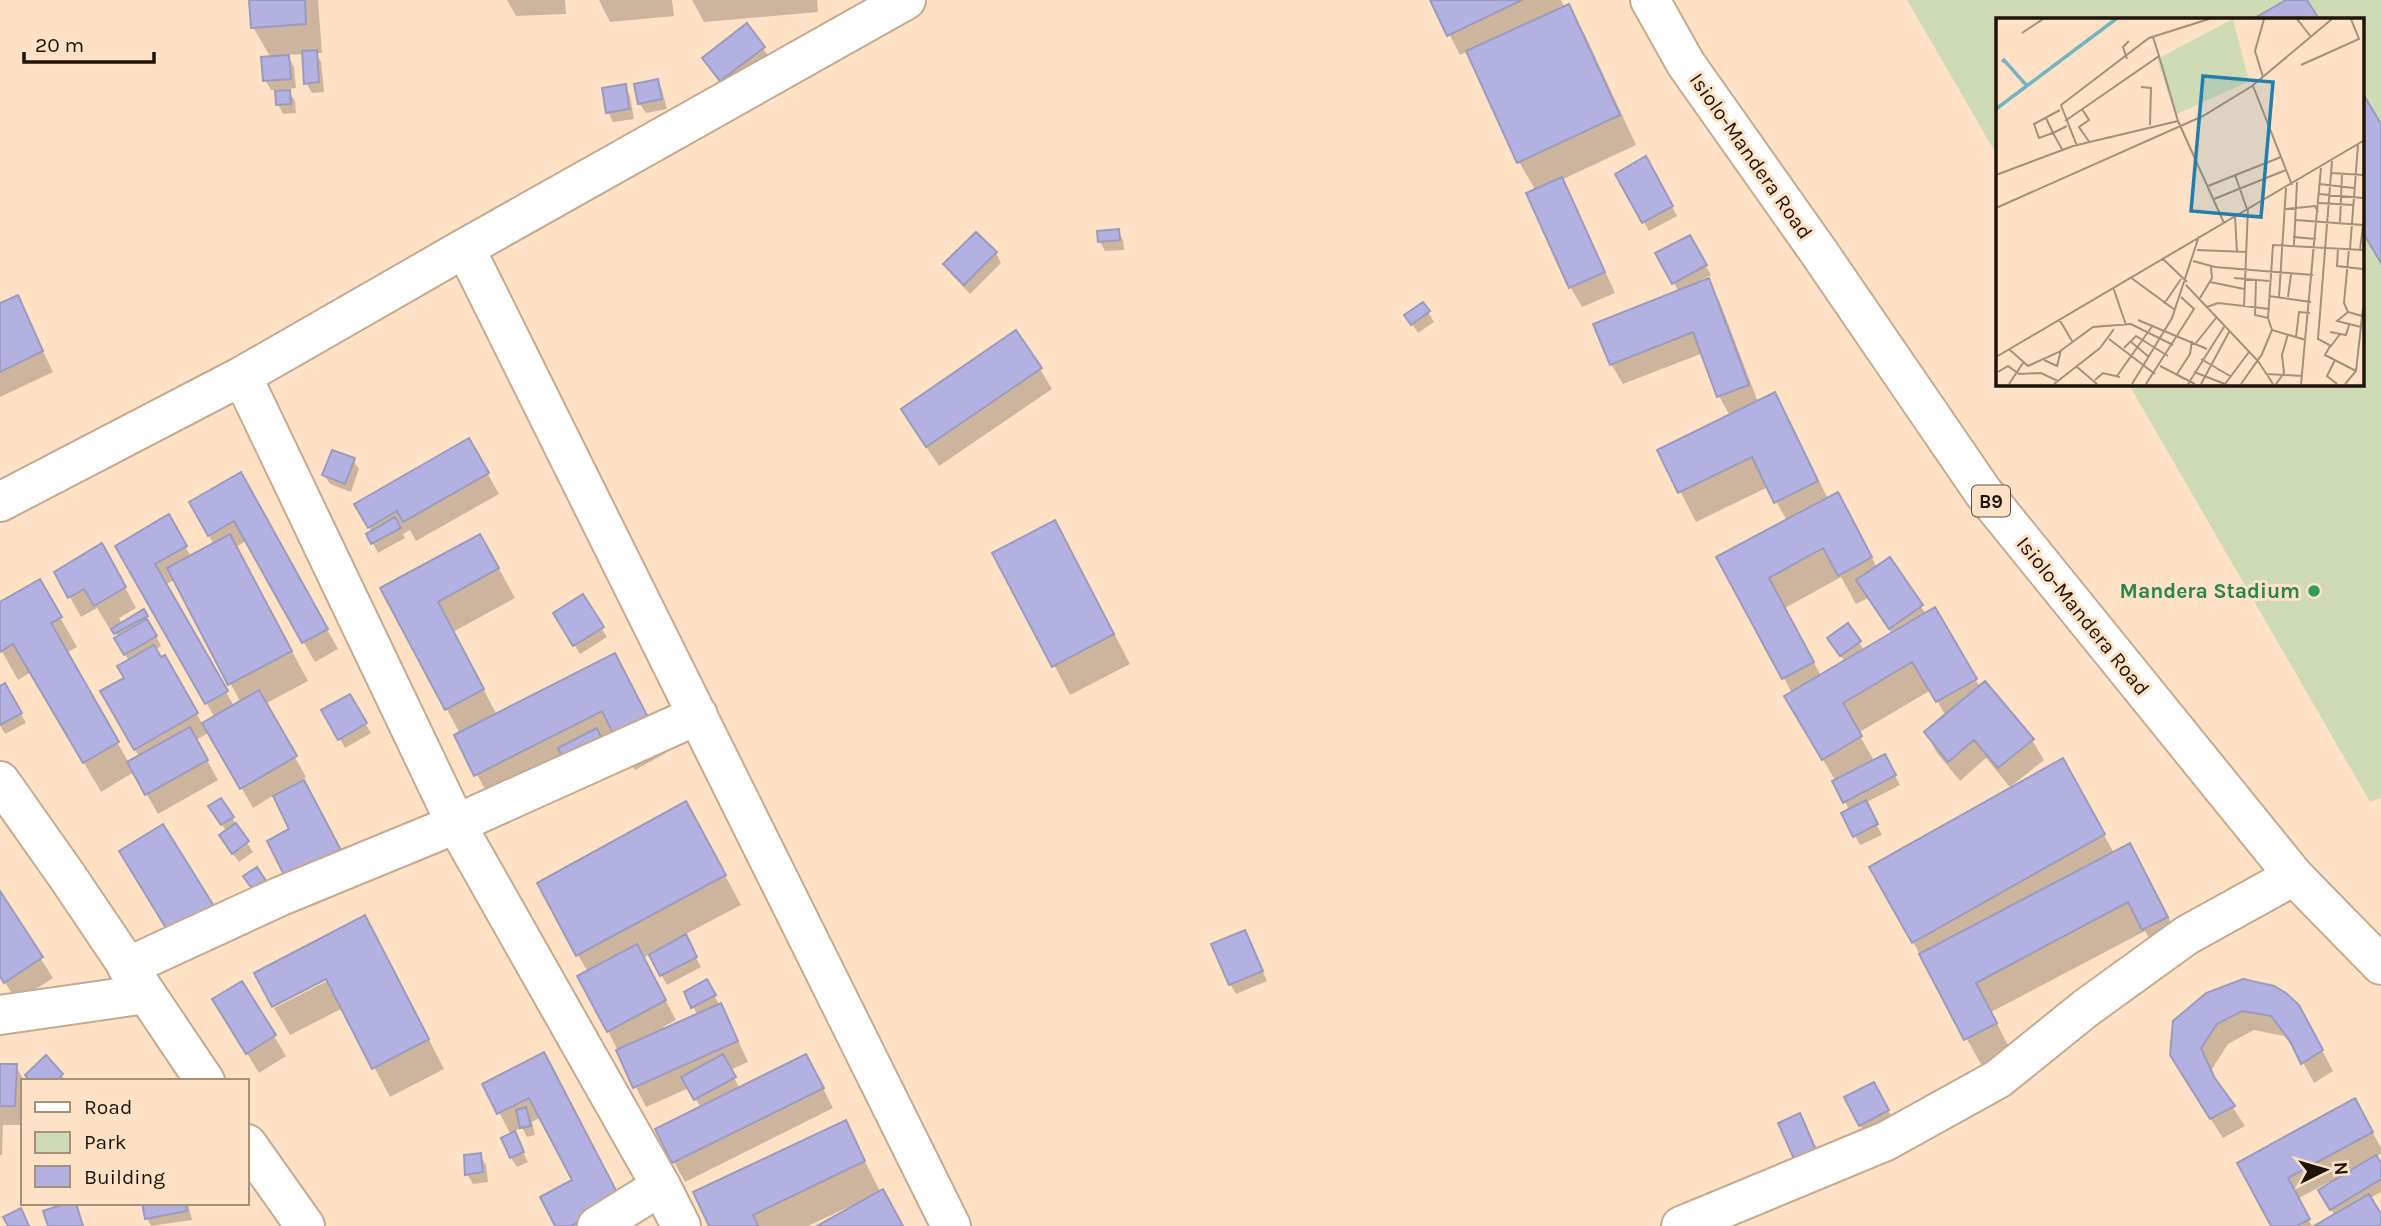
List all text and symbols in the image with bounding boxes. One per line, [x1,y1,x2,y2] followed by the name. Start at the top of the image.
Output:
[1996,18,2364,385] inset map
[24,21,154,65] scale bar
[35,33,84,57] text: 20 m
[1685,68,1817,244] street label: Isiolo-Mandera Road
[1972,486,2010,516] road number: B9
[2012,532,2154,700] street label: Isiolo-Mandera Road
[2120,579,2300,603] place label: Mandera Stadium
[2306,583,2322,599] marker: Mandera Stadium
[21,1079,248,1205] legend
[84,1095,132,1119] text: Road
[84,1130,127,1154] text: Park
[2290,1135,2360,1205] north arrow
[2329,1161,2352,1176] text: N
[84,1165,165,1189] text: Building

